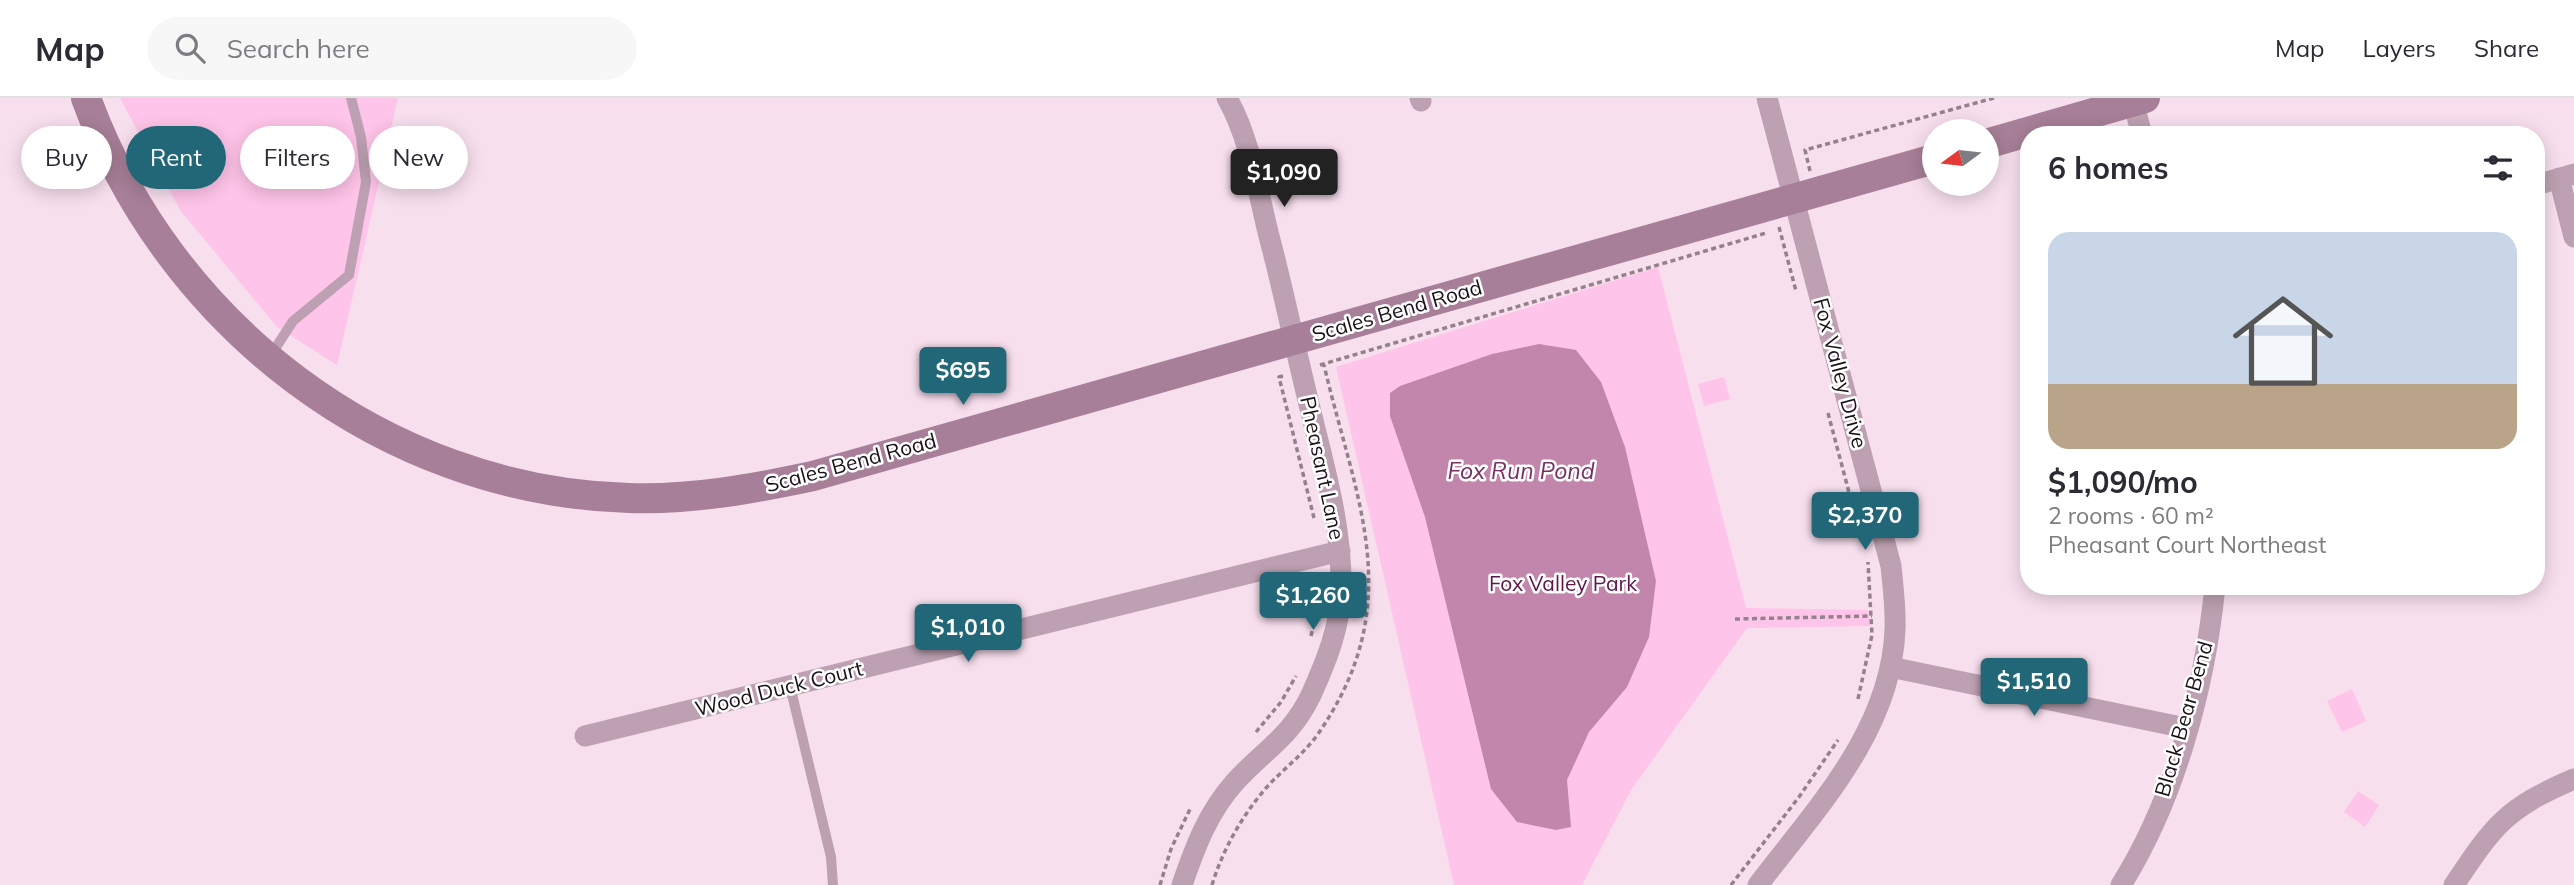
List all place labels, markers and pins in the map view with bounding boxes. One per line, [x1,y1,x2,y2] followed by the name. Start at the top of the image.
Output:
[1227,150,1341,209] pin: $1,090
[922,348,1004,407] pin: $695
[1808,492,1922,552] pin: $2,370
[1256,573,1370,632] pin: $1,260
[911,604,1025,664] pin: $1,010
[1977,658,2091,718] pin: $1,510

